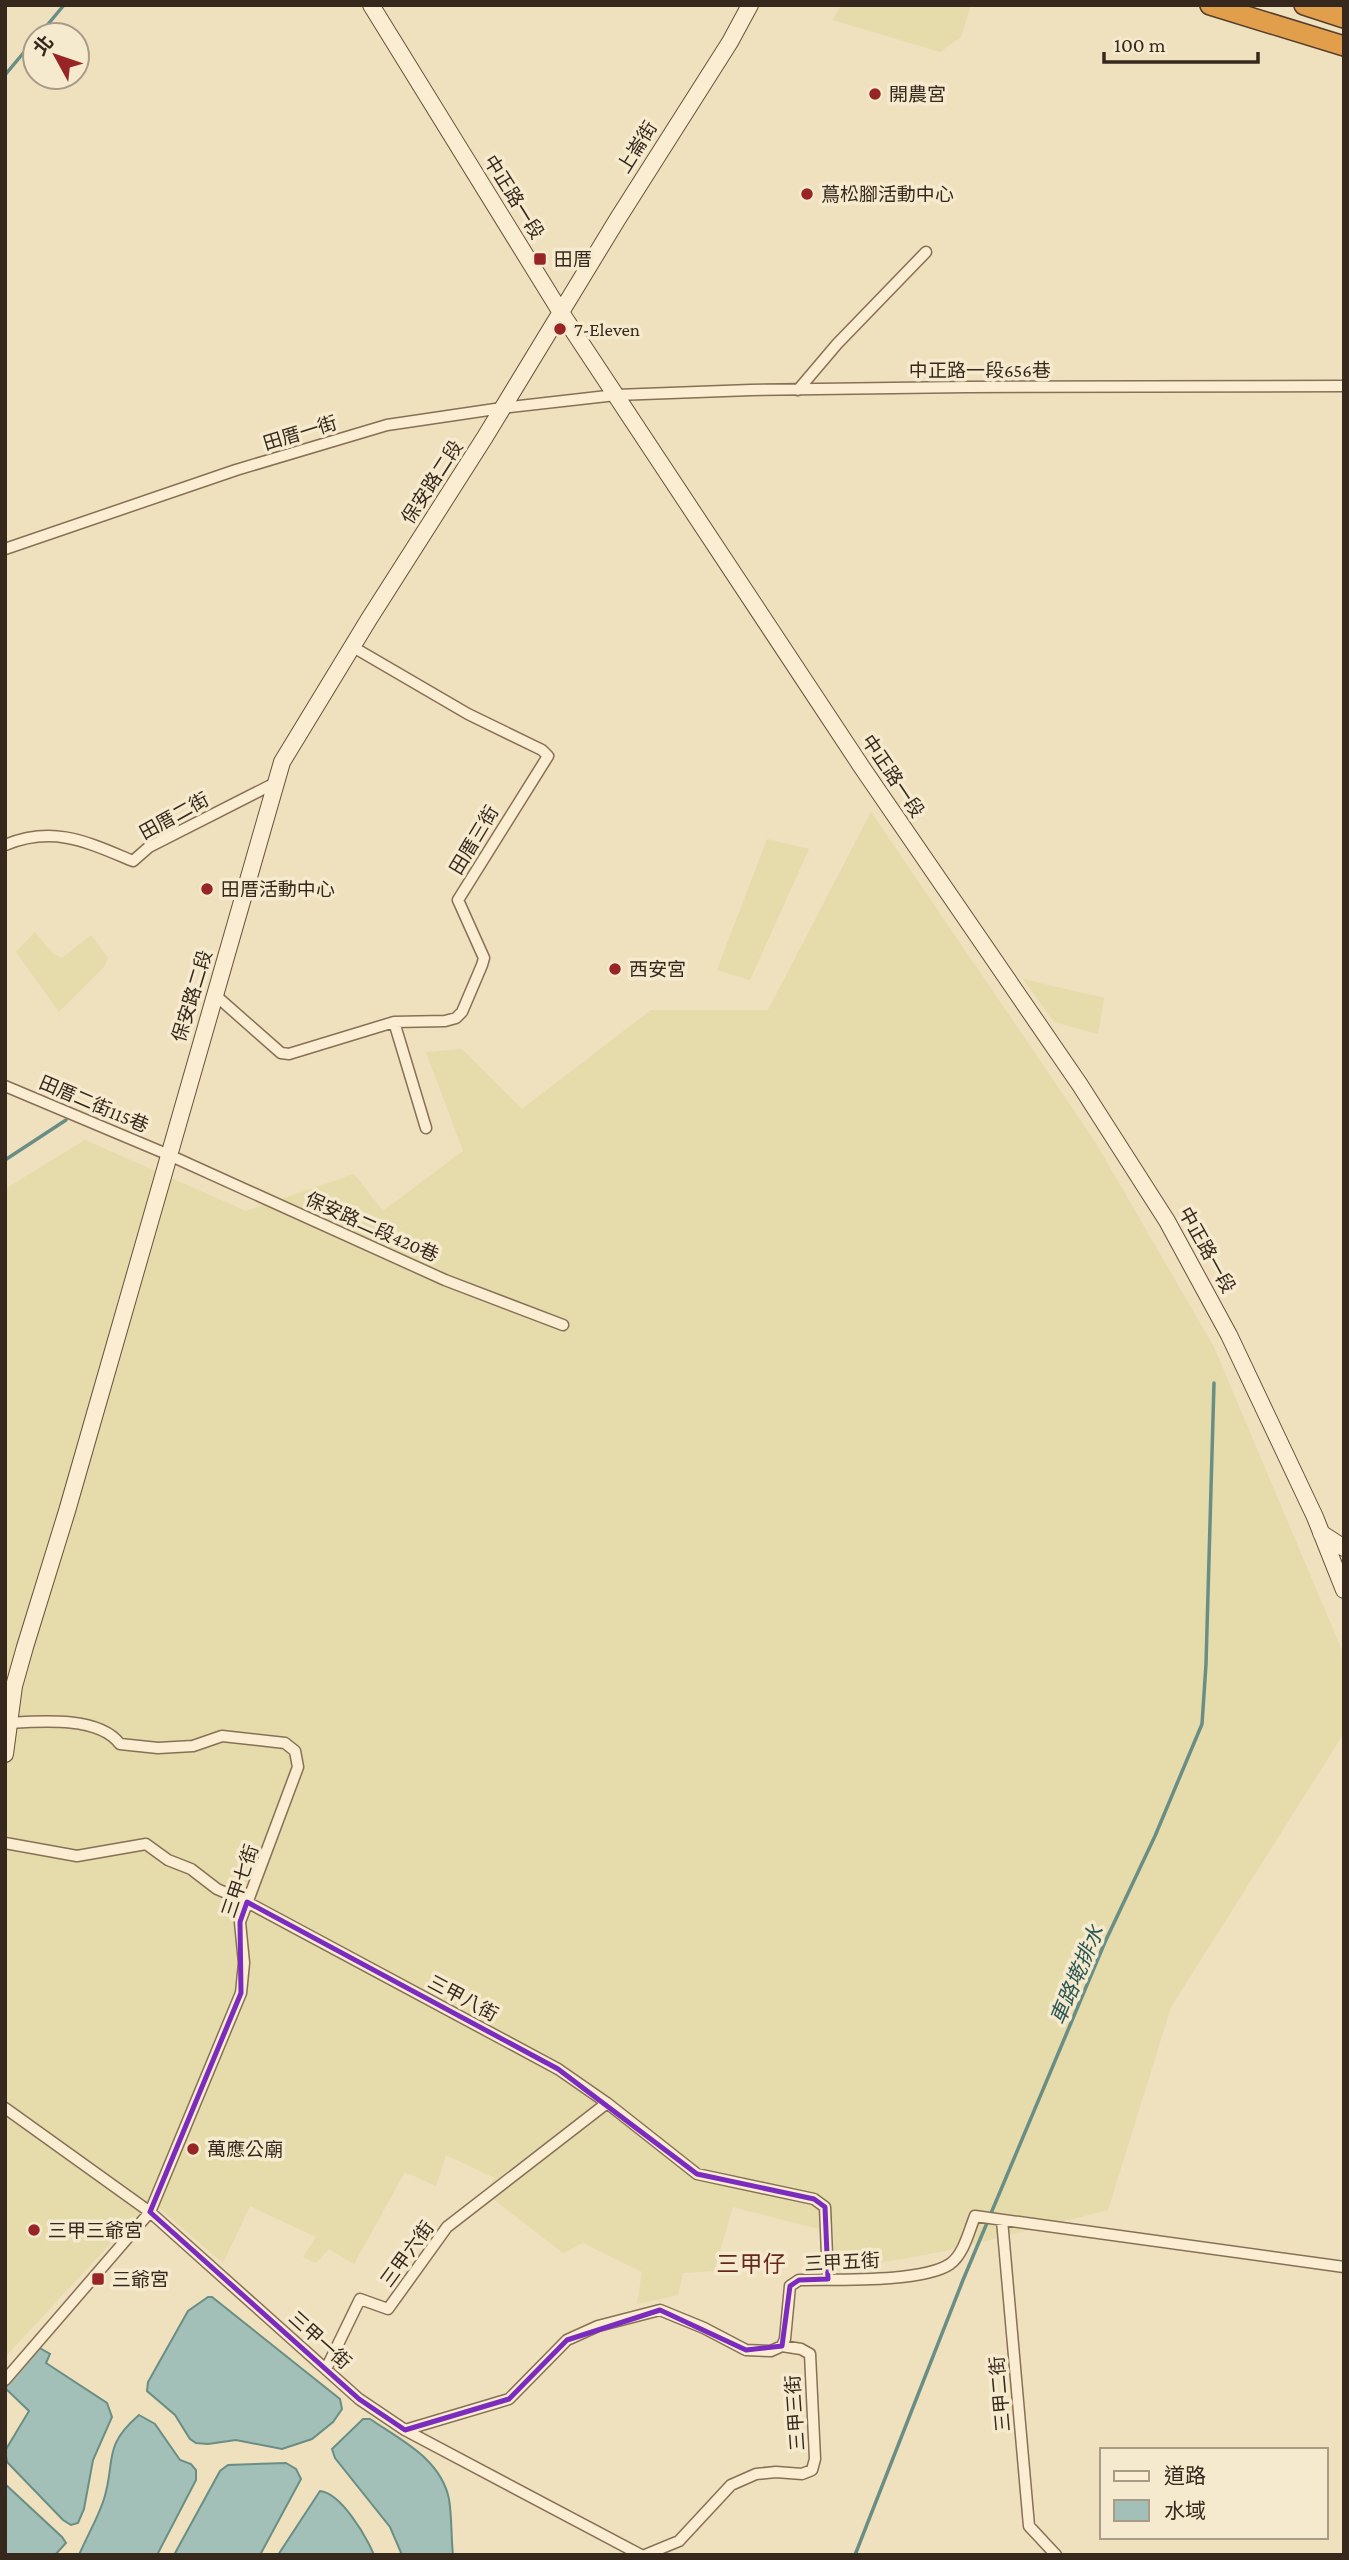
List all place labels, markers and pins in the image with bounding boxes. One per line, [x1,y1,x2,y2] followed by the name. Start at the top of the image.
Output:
[889,84,946,105] place label: 開農宮
[867,86,883,102] marker: 開農宮
[821,184,954,205] place label: 蔦松腳活動中心
[799,186,815,202] marker: 蔦松腳活動中心
[554,249,592,270] place label: 田厝
[532,251,548,267] marker: 田厝
[574,319,640,340] place label: 7-Eleven
[552,321,568,337] marker: 7-Eleven
[221,879,335,900] place label: 田厝活動中心
[199,881,215,897] marker: 田厝活動中心
[629,959,686,980] place label: 西安宮
[607,961,623,977] marker: 西安宮
[207,2139,283,2160] place label: 萬應公廟
[185,2141,201,2157] marker: 萬應公廟
[48,2220,143,2241] place label: 三甲三爺宮
[26,2222,42,2238] marker: 三甲三爺宮
[112,2269,169,2290] place label: 三爺宮
[90,2271,106,2287] marker: 三爺宮

